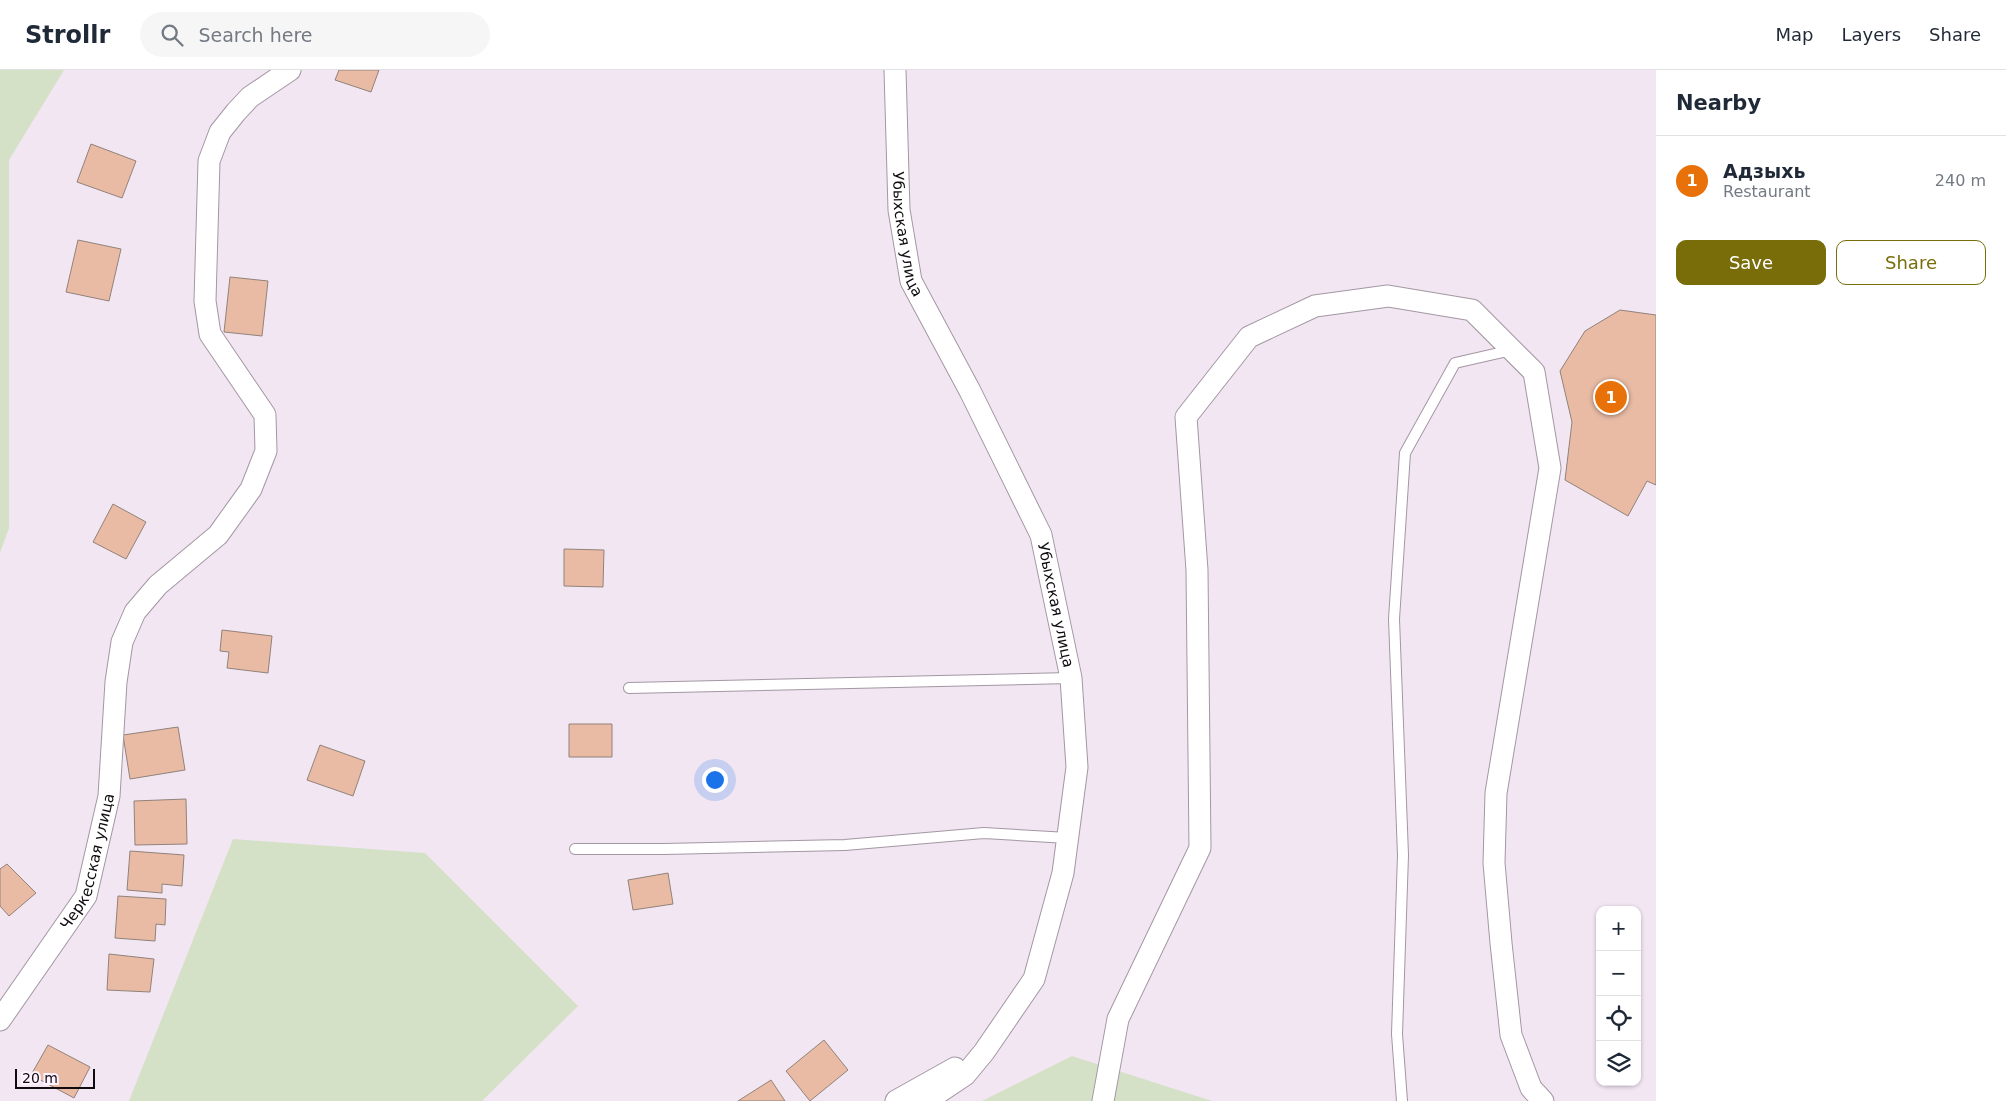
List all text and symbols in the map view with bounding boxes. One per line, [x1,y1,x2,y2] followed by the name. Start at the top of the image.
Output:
[140,12,490,57] search box
[25,21,110,49] text: Strollr
[158,21,186,49] icon: search
[198,24,313,46] text: Search here
[1775,24,1813,45] text: Map
[1841,24,1901,45] text: Layers
[1929,24,1981,45] text: Share
[1676,91,1761,115] text: Nearby
[1723,160,1806,182] text: Адзыхь
[889,171,927,300] street label: Убыхская улица
[1686,171,1698,190] text: 1
[1935,171,1986,190] text: 240 m
[1723,182,1811,201] text: Restaurant
[1676,240,1826,285] button: Save
[1836,240,1986,285] button: Share
[1595,378,1627,416] pin: 1
[1034,541,1078,669] street label: Убыхская улица
[702,767,728,793] your location
[57,792,118,933] street label: Черкесская улица
[1596,906,1641,1086] map controls
[1596,906,1641,951] button: +
[1596,951,1641,996] button: −
[1596,996,1641,1041] button: locate
[1596,1041,1641,1086] button: layers
[15,1066,95,1089] scale bar
[22,1070,58,1086] text: 20 m

